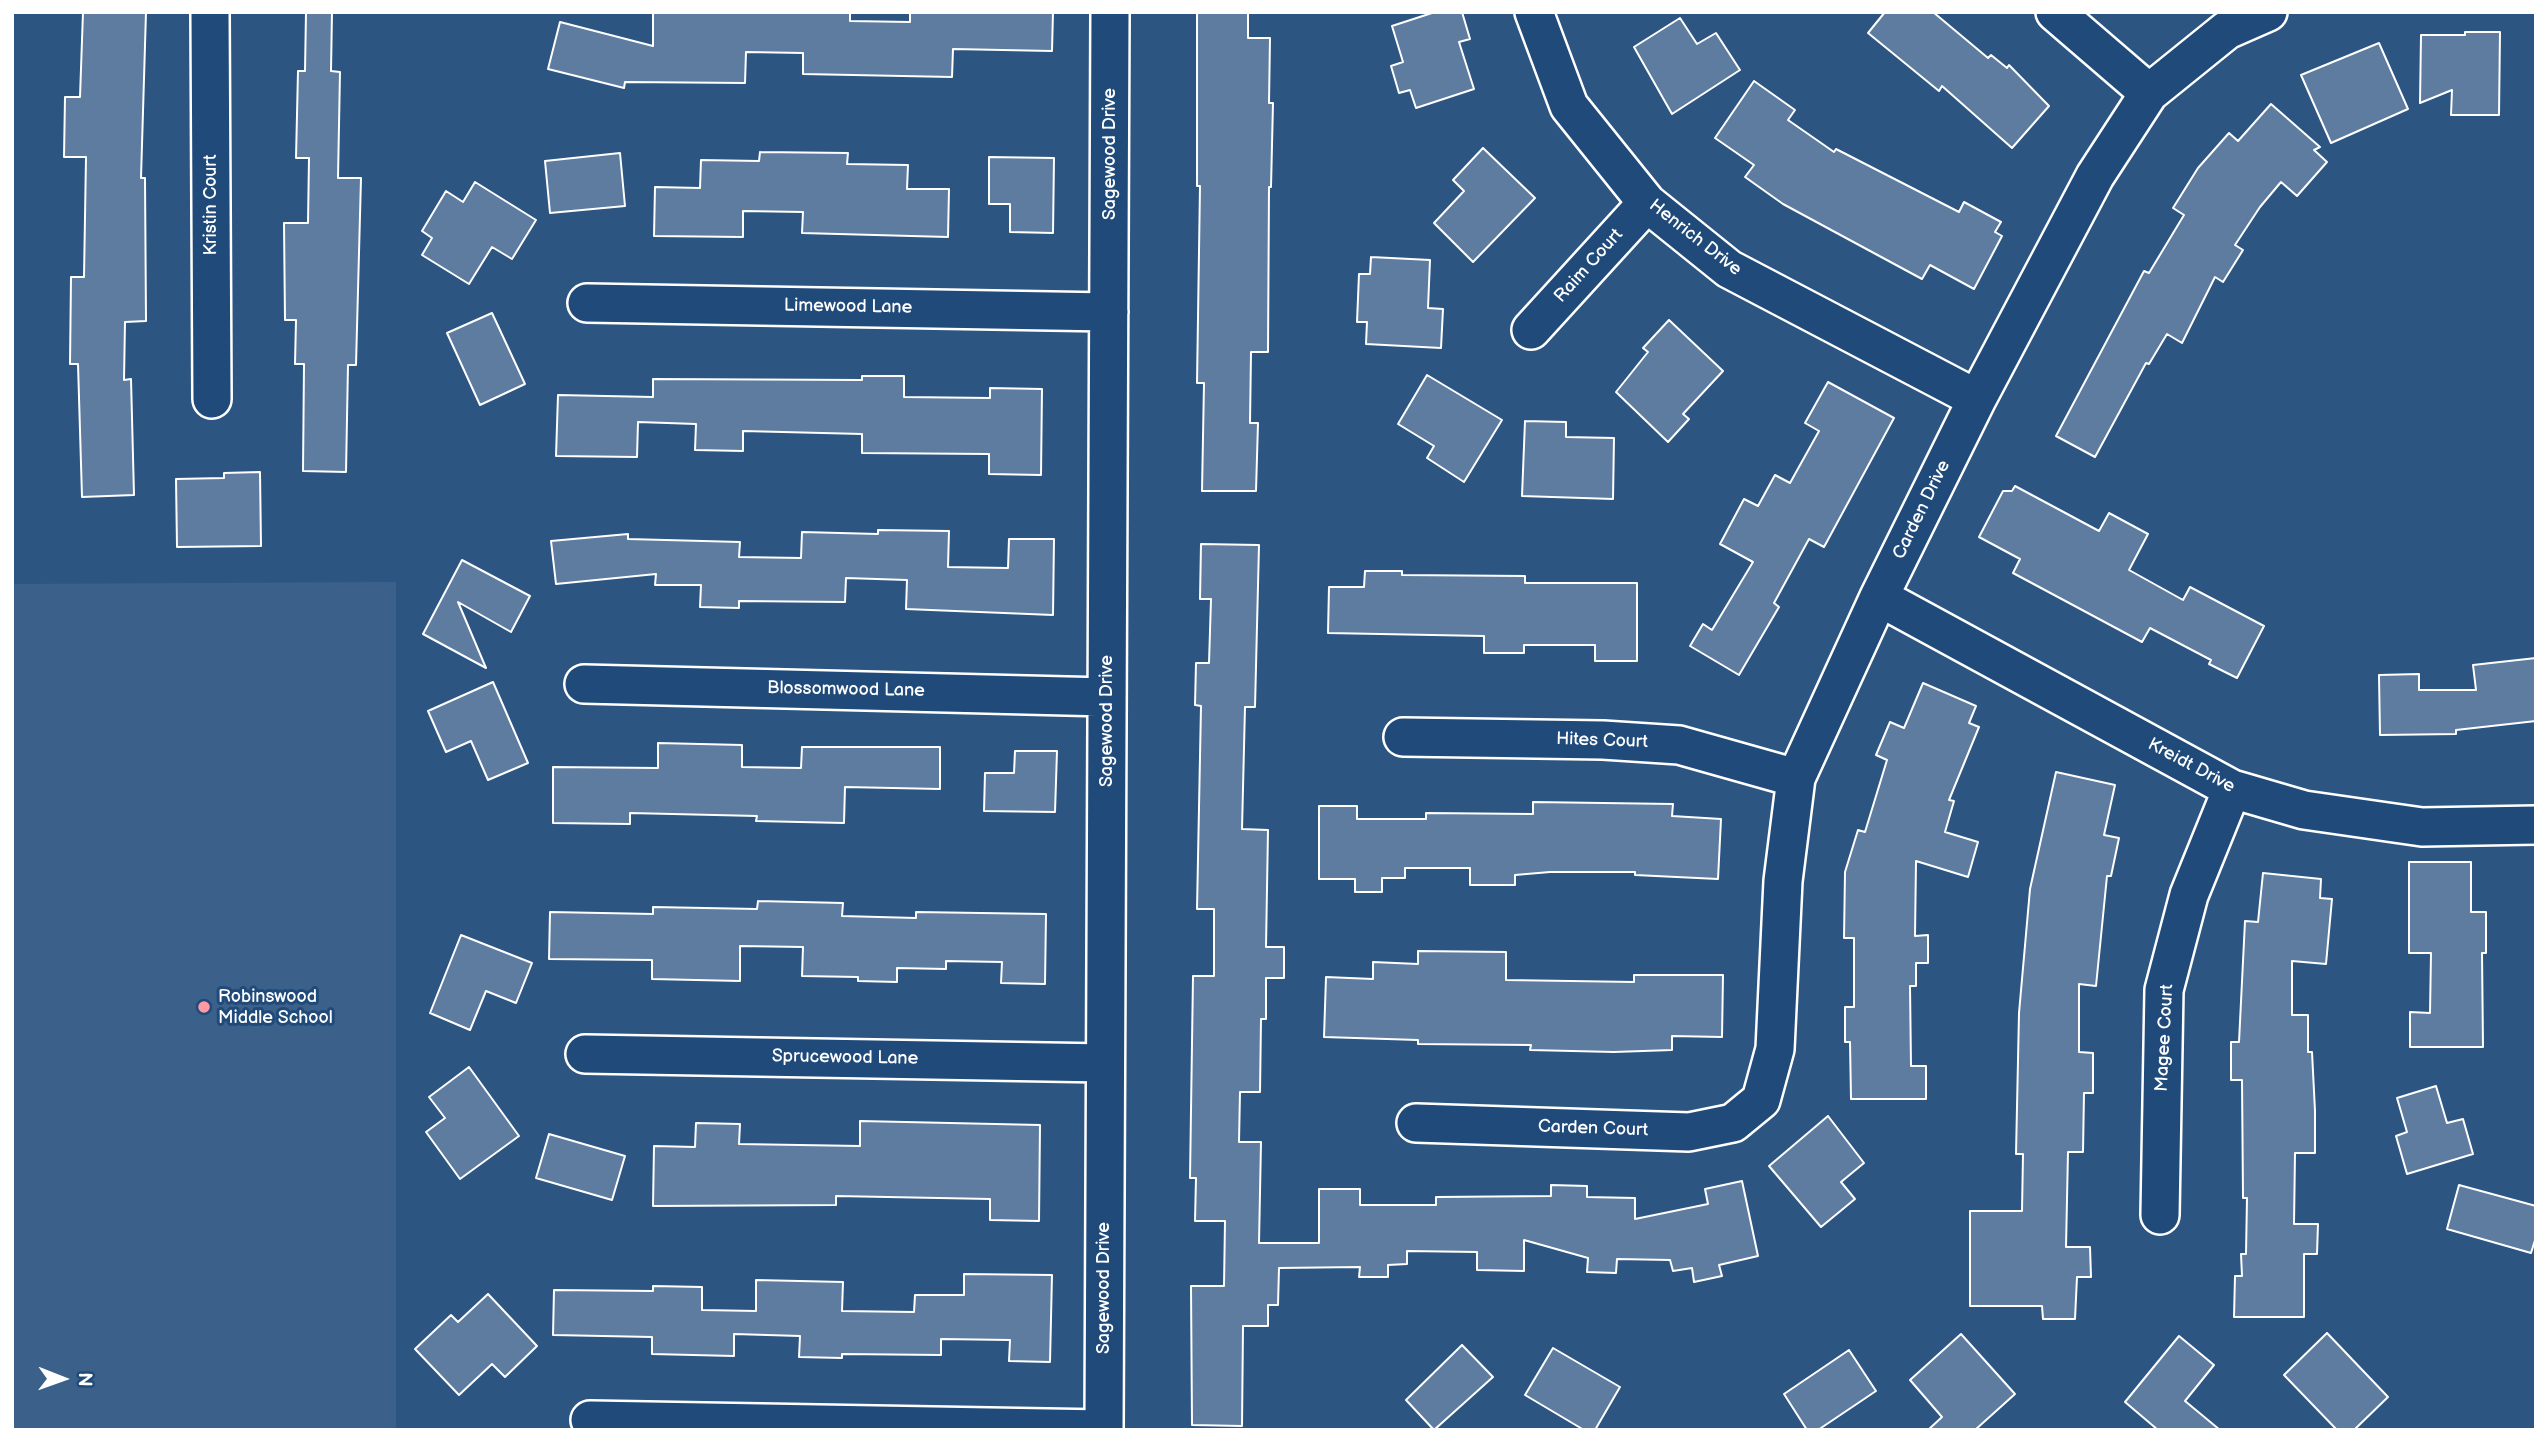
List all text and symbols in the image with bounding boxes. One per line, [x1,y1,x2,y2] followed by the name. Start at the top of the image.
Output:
[1099,88,1121,220] street label: Sagewood Drive
[200,154,222,256] street label: Kristin Court
[1644,195,1746,281] street label: Henrich Drive
[1550,225,1628,307] street label: Raim Court
[784,295,912,319] street label: Limewood Lane
[1889,457,1955,563] street label: Carden Drive
[1096,655,1118,787] street label: Sagewood Drive
[767,678,925,702] street label: Blossomwood Lane
[1556,729,1648,753] street label: Hites Court
[2144,734,2238,798] street label: Kreidt Drive
[2151,984,2179,1092] street label: Magee Court
[218,986,333,1028] place label: Robinswood Middle School
[196,999,212,1015] marker: Robinswood Middle School
[772,1046,918,1070] street label: Sprucewood Lane
[1538,1116,1648,1142] street label: Carden Court
[1093,1222,1115,1354] street label: Sagewood Drive
[28,1344,98,1414] north arrow
[73,1372,96,1387] text: N

